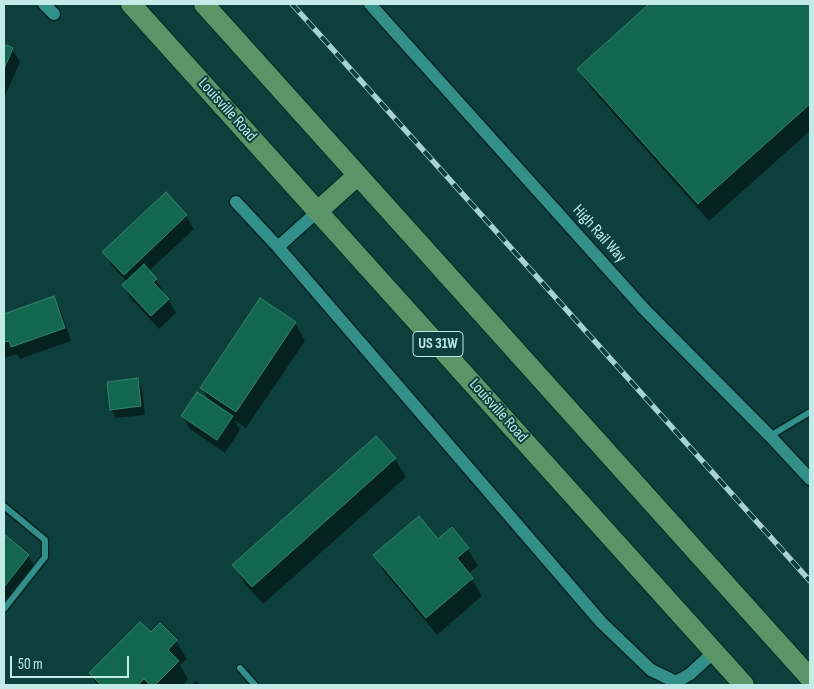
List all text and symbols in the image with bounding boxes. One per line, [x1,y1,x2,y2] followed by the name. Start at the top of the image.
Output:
[194,74,260,146] street label: Louisville Road
[568,201,630,267] street label: High Rail Way
[413,332,463,356] road number: US 31W
[465,375,531,447] street label: Louisville Road
[12,646,131,678] scale bar
[18,655,43,674] text: 50 m

